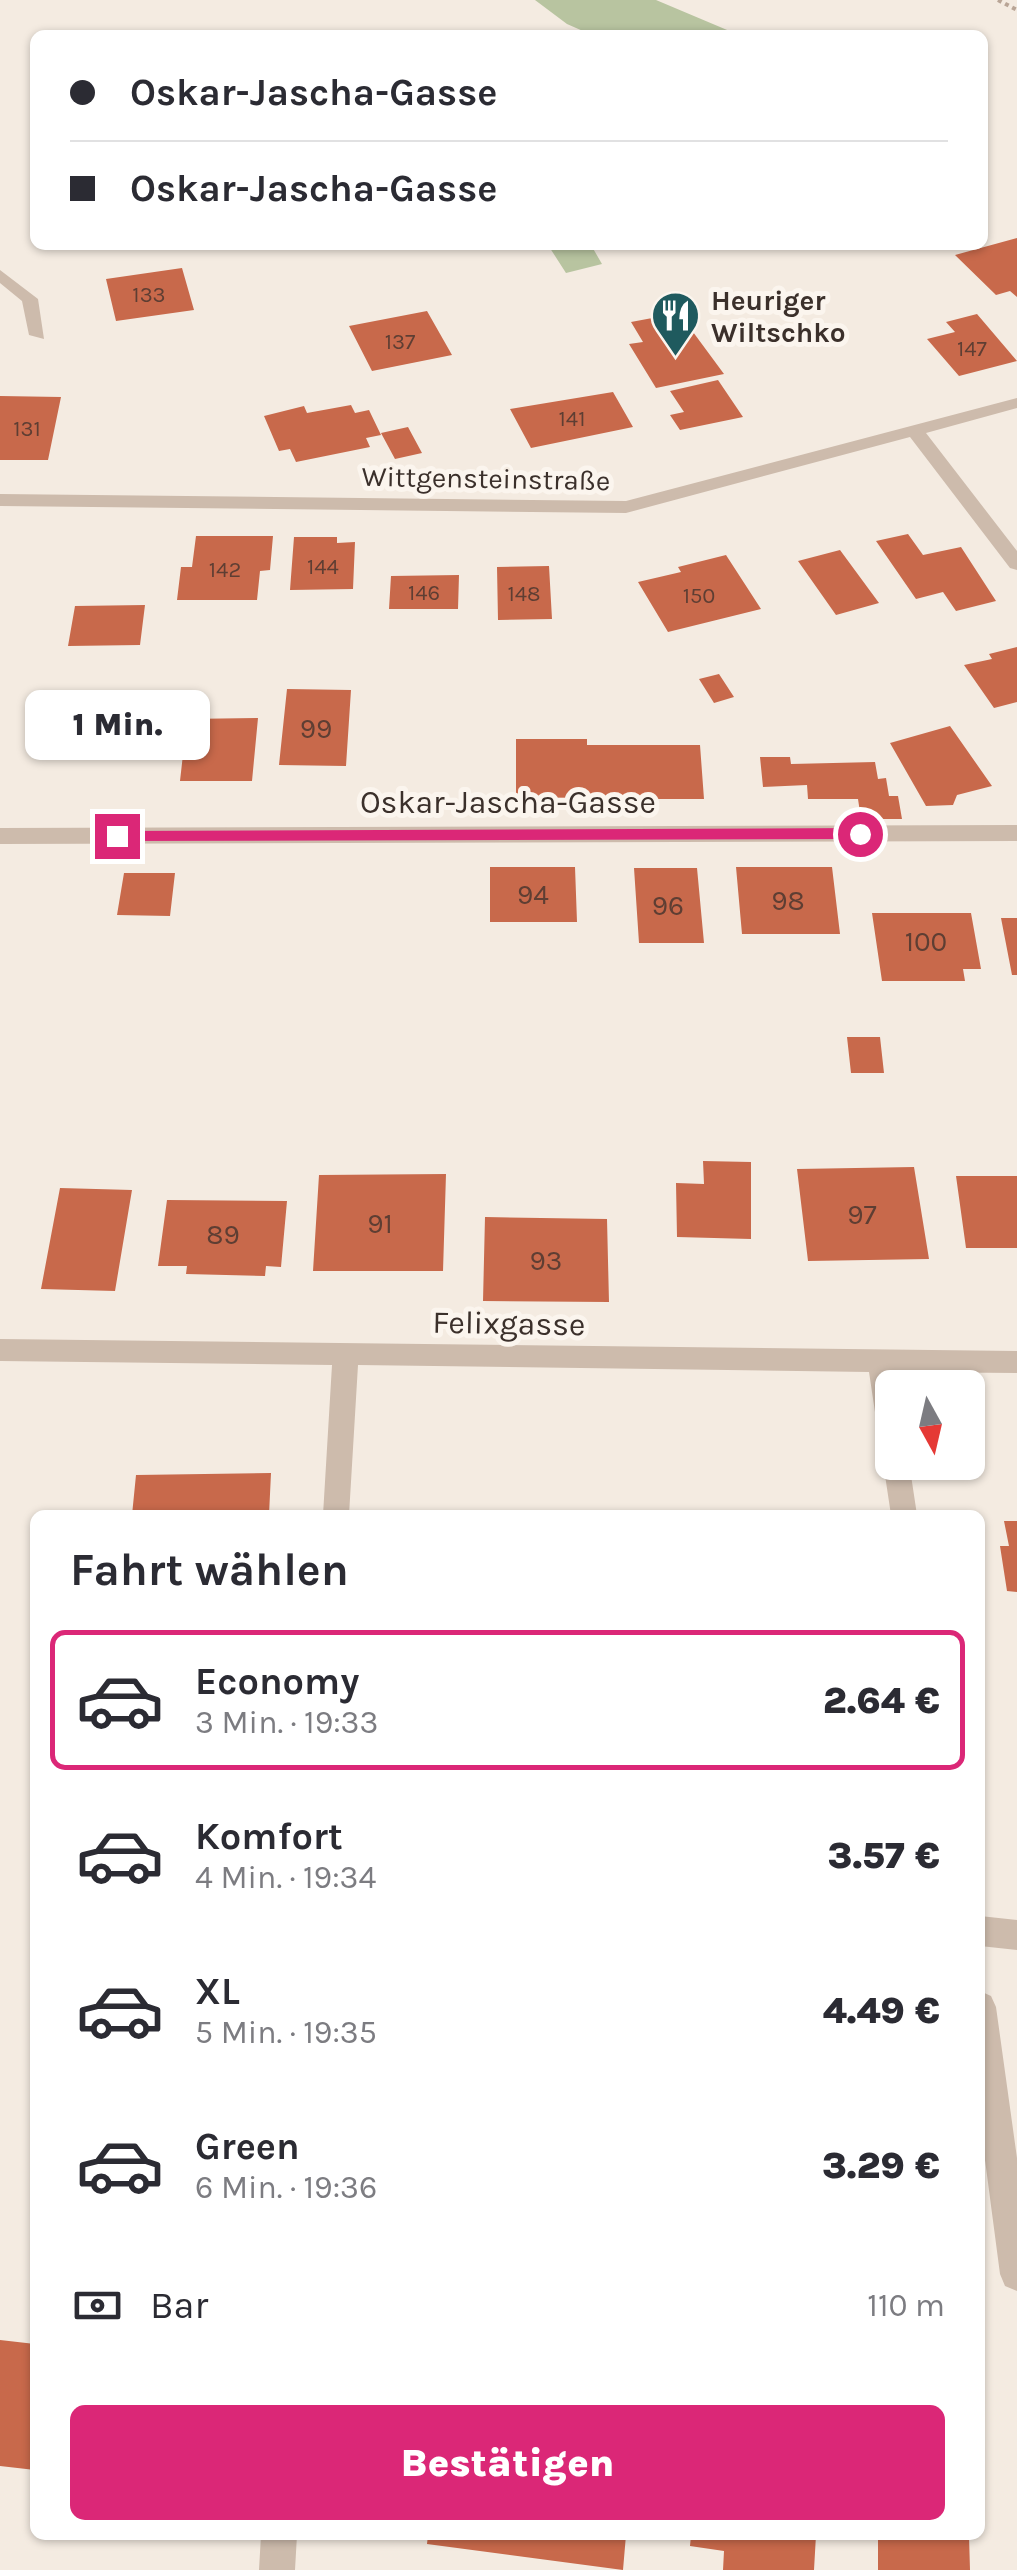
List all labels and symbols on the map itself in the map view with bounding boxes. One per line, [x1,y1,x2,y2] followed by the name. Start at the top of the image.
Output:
[132,282,166,308] house number: 133
[711,284,846,349] place label: Heuriger Wiltschko
[650,290,702,358] restaurant icon: Heuriger Wiltschko
[385,329,415,355] house number: 137
[957,336,987,362] house number: 147
[559,406,585,432] house number: 141
[13,416,41,442] house number: 131
[361,460,611,497] street label: Wittgensteinstraße
[307,554,339,580] house number: 144
[209,557,241,583] house number: 142
[408,580,440,606] house number: 146
[507,581,541,607] house number: 148
[683,583,715,609] house number: 150
[24,691,210,761] callout: 1 Min.
[300,712,332,745] house number: 99
[360,784,656,821] street label: Oskar-Jascha-Gasse
[838,812,883,857] route start
[95,814,140,859] route end
[517,878,549,911] house number: 94
[771,884,805,917] house number: 98
[652,889,684,922] house number: 96
[905,925,947,958] house number: 100
[847,1198,877,1231] house number: 97
[367,1207,393,1240] house number: 91
[206,1218,240,1251] house number: 89
[530,1244,562,1277] house number: 93
[432,1304,586,1343] street label: Felixgasse
[875,1370,985,1480] north arrow

